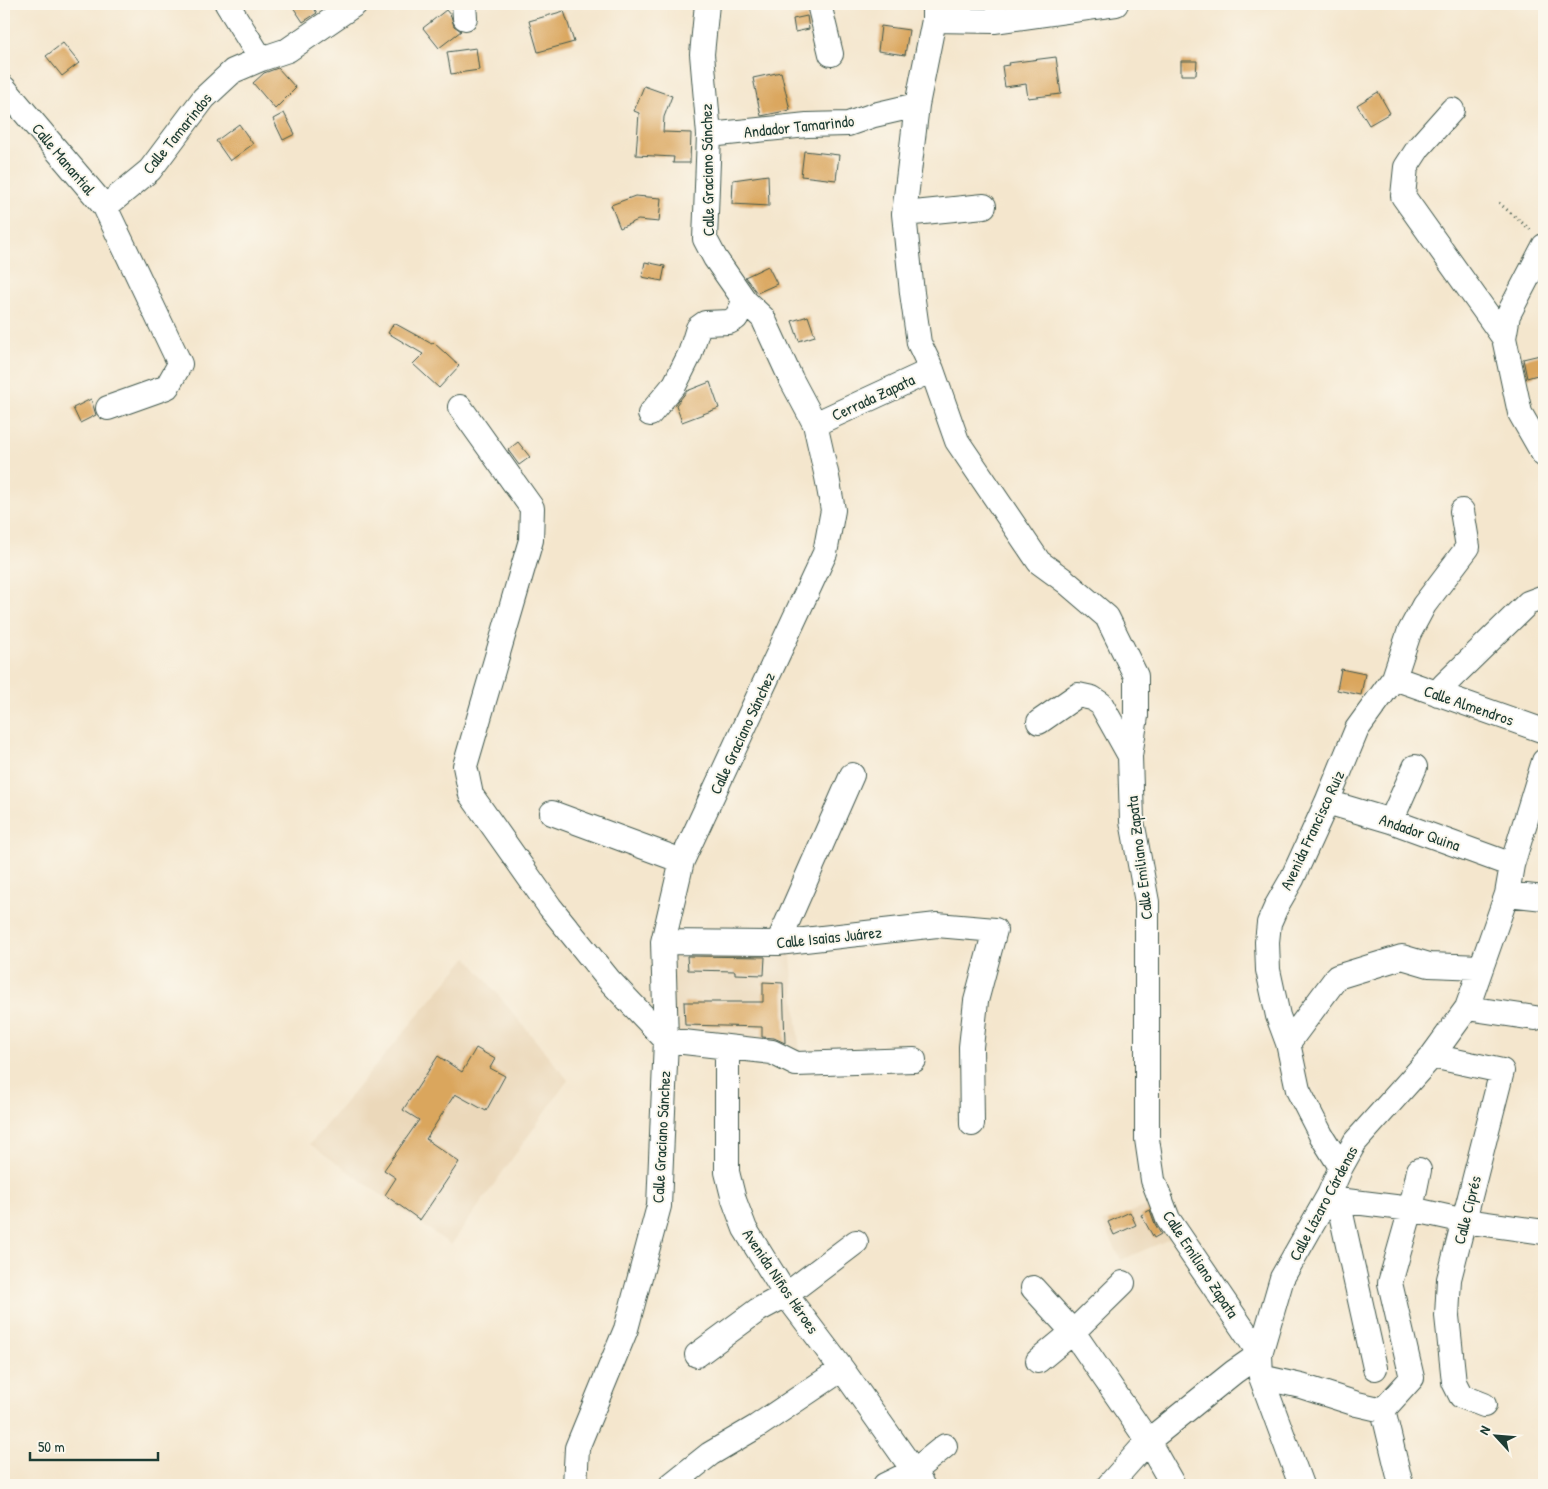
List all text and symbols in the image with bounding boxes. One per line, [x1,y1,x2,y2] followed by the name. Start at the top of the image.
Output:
[137,88,217,178] street label: Calle Tamarindos
[695,103,719,236] street label: Calle Graciano Sánchez
[743,109,856,143] street label: Andador Tamarindo
[27,118,101,200] street label: Calle Manantial
[828,368,918,426] street label: Cerrada Zapata
[704,668,780,798] street label: Calle Graciano Sánchez
[1421,679,1517,731] street label: Calle Almendros
[1275,766,1349,893] street label: Avenida Francisco Ruiz
[1121,795,1157,921] street label: Calle Emiliano Zapata
[1377,808,1463,856] street label: Andador Quina
[775,921,883,953] street label: Calle Isaias Juárez
[647,1070,675,1204] street label: Calle Graciano Sánchez
[1283,1142,1363,1264] street label: Calle Lázaro Cárdenas
[1448,1173,1486,1247] street label: Calle Ciprés
[1158,1206,1244,1322] street label: Calle Emiliano Zapata
[738,1224,824,1338] street label: Avenida Niños Héroes
[1470,1412,1520,1462] north arrow
[1474,1422,1494,1438] text: N
[30,1429,158,1461] scale bar
[38,1436,65,1457] text: 50 m

